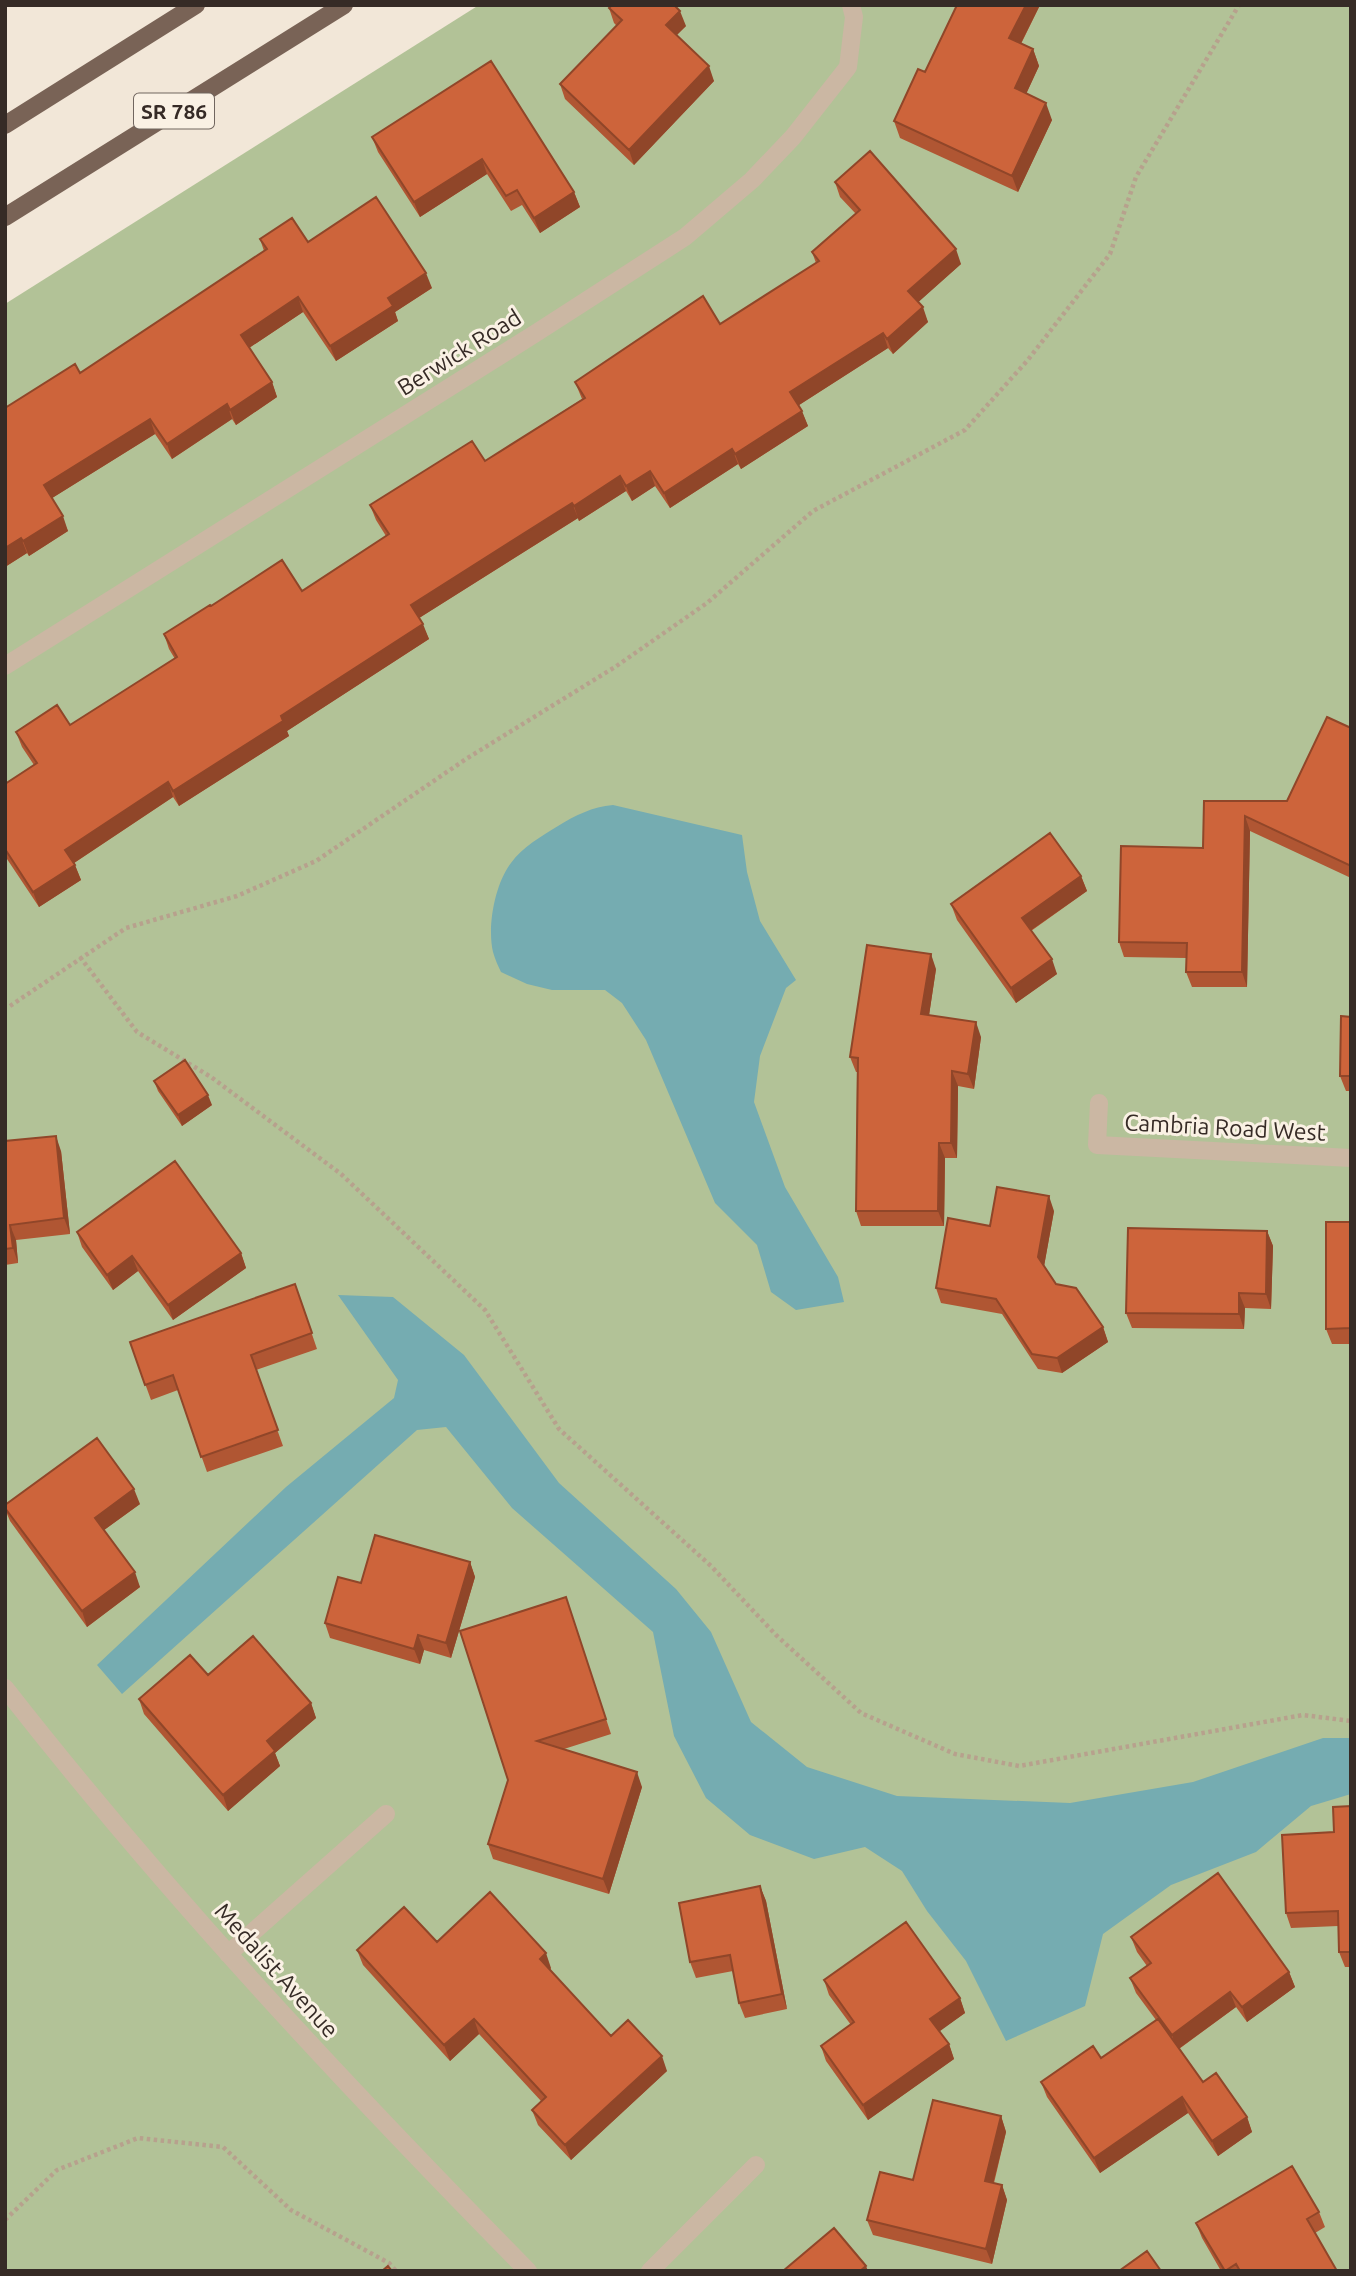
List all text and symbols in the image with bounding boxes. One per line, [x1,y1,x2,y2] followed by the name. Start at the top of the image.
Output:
[134,94,214,128] road number: SR 786
[393,304,525,400] street label: Berwick Road
[1124,1109,1326,1145] street label: Cambria Road West
[210,1898,344,2042] street label: Medalist Avenue

